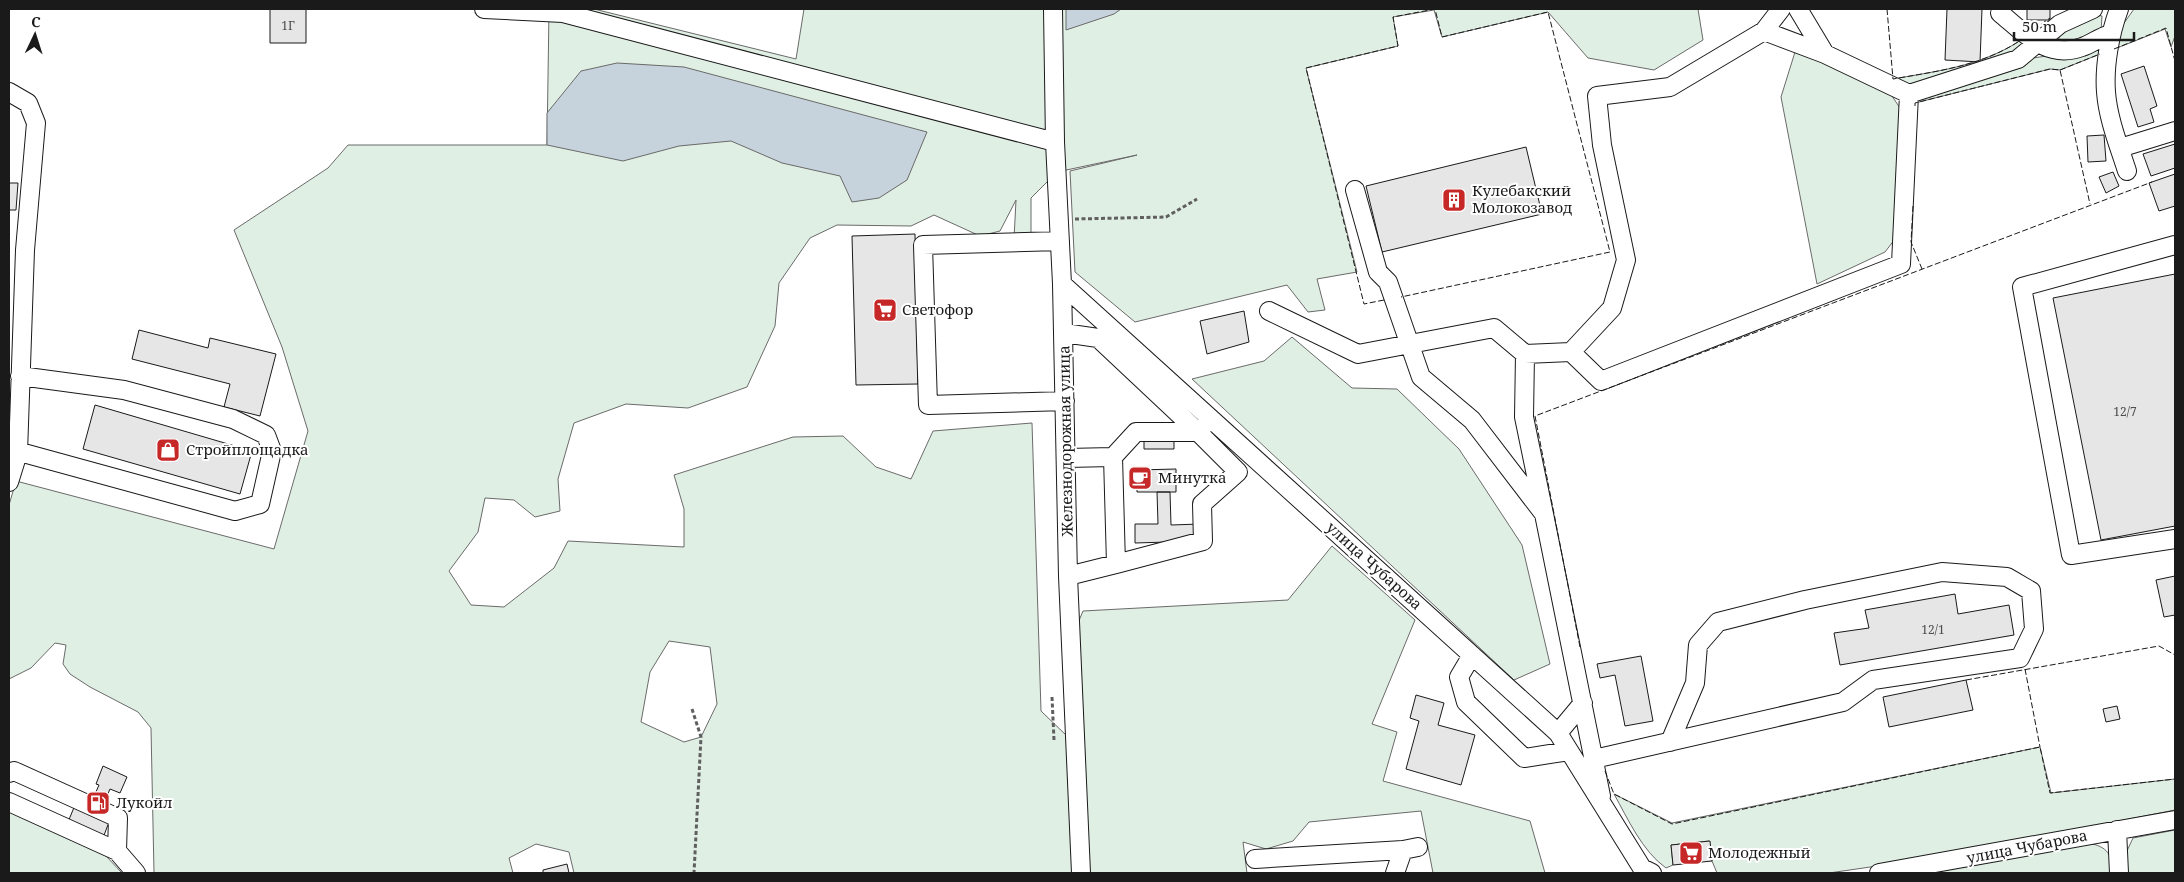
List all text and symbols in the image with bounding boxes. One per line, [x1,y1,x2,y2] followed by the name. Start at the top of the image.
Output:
[10,10,60,60] north arrow
[2014,10,2134,42] scale bar
[31,12,41,31] text: С
[2022,16,2057,36] text: 50 m
[281,17,295,34] house number: 1Г
[1472,180,1572,217] place label: Кулебакский Молокозавод
[1441,187,1467,213] building icon: Кулебакский Молокозавод
[872,297,898,323] supermarket icon: Светофор
[902,299,973,319] place label: Светофор
[1053,345,1077,538] street label: Железнодорожная улица
[2113,403,2137,420] house number: 12/7
[155,437,181,463] shop icon: Стройплощадка
[186,439,309,459] place label: Стройплощадка
[1127,465,1153,491] cafe icon: Минутка
[1158,467,1226,487] place label: Минутка
[1322,517,1427,614] street label: улица Чубарова
[1921,621,1945,638] house number: 12/1
[85,790,111,816] fuel station icon: Лукойл
[116,792,172,812] place label: Лукойл
[1965,825,2089,868] street label: улица Чубарова
[1678,840,1704,866] supermarket icon: Молодежный
[1708,842,1811,862] place label: Молодежный

